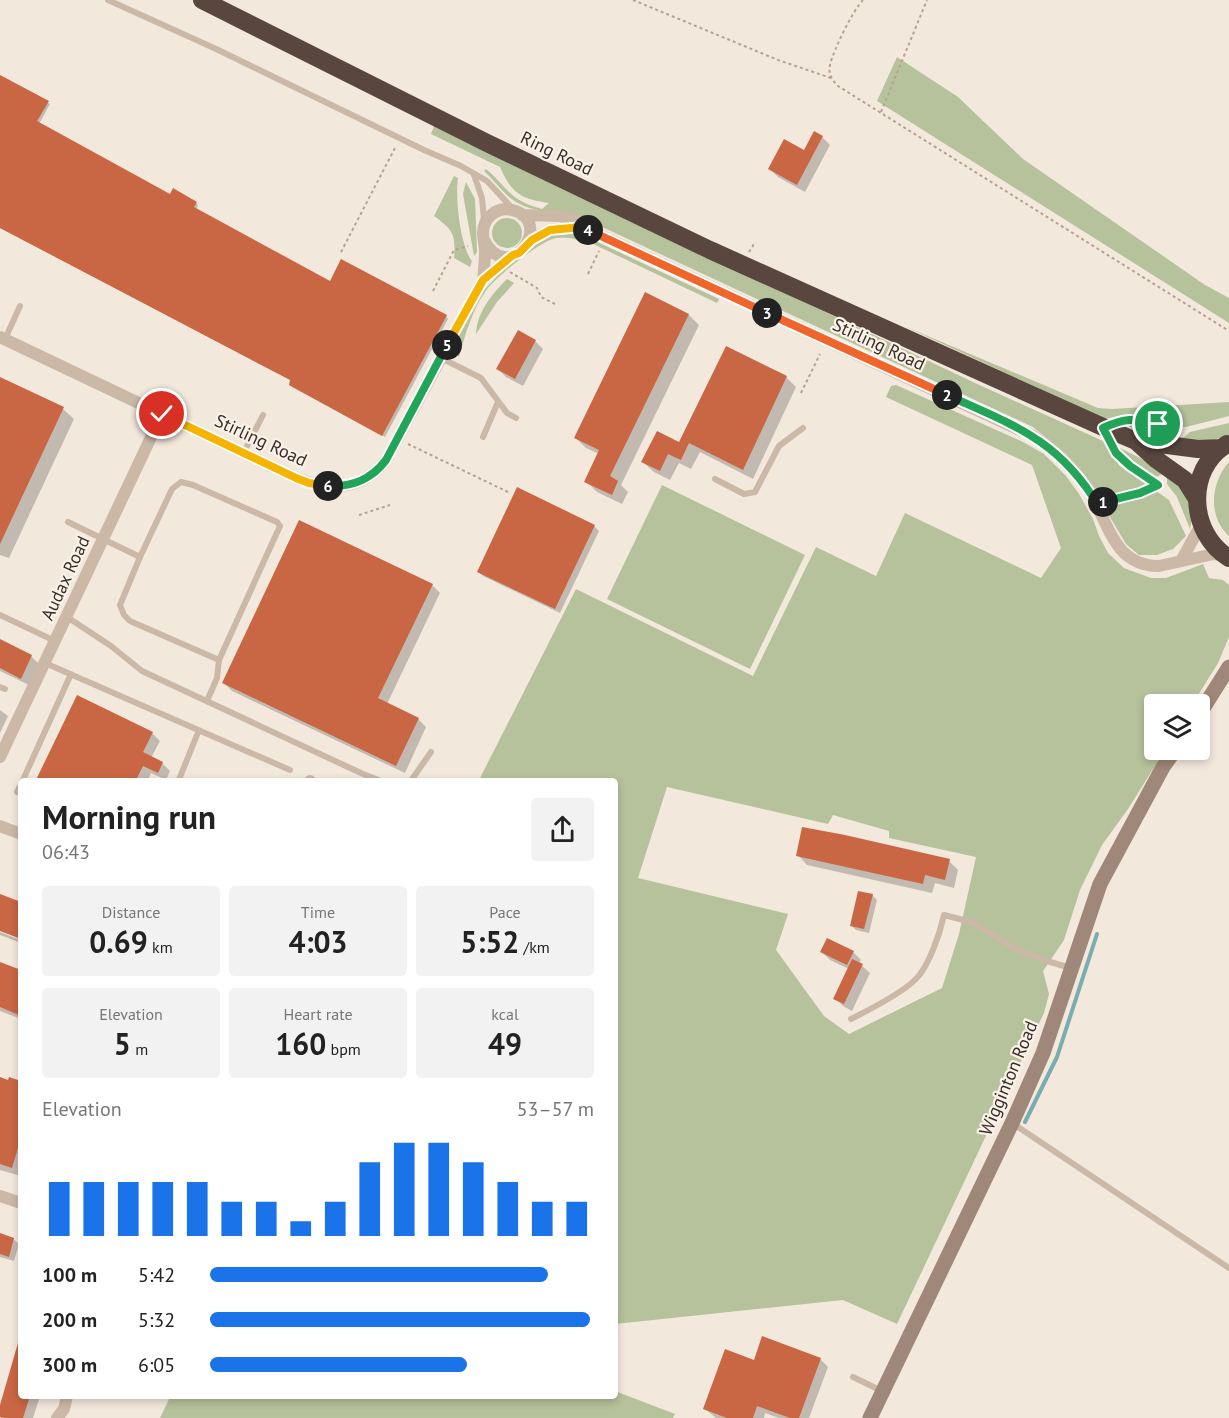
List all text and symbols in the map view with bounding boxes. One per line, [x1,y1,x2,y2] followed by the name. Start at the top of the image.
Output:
[517,126,597,180] street label: Ring Road
[573,215,603,245] pin: 4
[583,220,593,240] text: 4
[752,298,782,328] pin: 3
[762,303,772,323] text: 3
[829,313,929,375] street label: Stirling Road
[432,330,462,360] pin: 5
[442,335,452,355] text: 5
[932,380,962,410] pin: 2
[942,385,952,405] text: 2
[136,388,187,439] pin
[145,397,178,430] icon: check
[1132,398,1183,449] pin
[1141,407,1174,440] icon: arrive
[211,409,311,471] street label: Stirling Road
[313,471,343,501] pin: 6
[323,476,333,496] text: 6
[1088,487,1118,517] pin: 1
[1098,492,1108,512] text: 1
[35,532,95,624] street label: Audax Road
[1144,694,1210,760] map controls
[1144,694,1210,760] button: layers
[42,795,216,838] text: Morning run
[531,798,594,861] button: share
[42,839,90,865] text: 06:43
[102,902,160,922] text: Distance
[301,902,335,922] text: Time
[489,902,521,922] text: Pace
[89,922,148,961] text: 0.69
[288,922,348,961] text: 4:03
[460,922,519,961] text: 5:52
[148,937,173,957] text: km
[519,937,550,957] text: /km
[99,1004,163,1024] text: Elevation
[283,1004,353,1024] text: Heart rate
[491,1004,519,1024] text: kcal
[974,1017,1042,1139] street label: Wigginton Road
[114,1024,131,1063] text: 5
[275,1024,326,1063] text: 160
[488,1024,522,1063] text: 49
[131,1039,148,1059] text: m
[326,1039,361,1059] text: bpm
[42,1096,122,1122] text: Elevation
[517,1096,594,1122] text: 53–57 m
[42,1262,97,1288] text: 100 m
[138,1262,175,1288] text: 5:42
[42,1307,97,1333] text: 200 m
[138,1307,175,1333] text: 5:32
[42,1352,97,1378] text: 300 m
[138,1352,175,1378] text: 6:05

